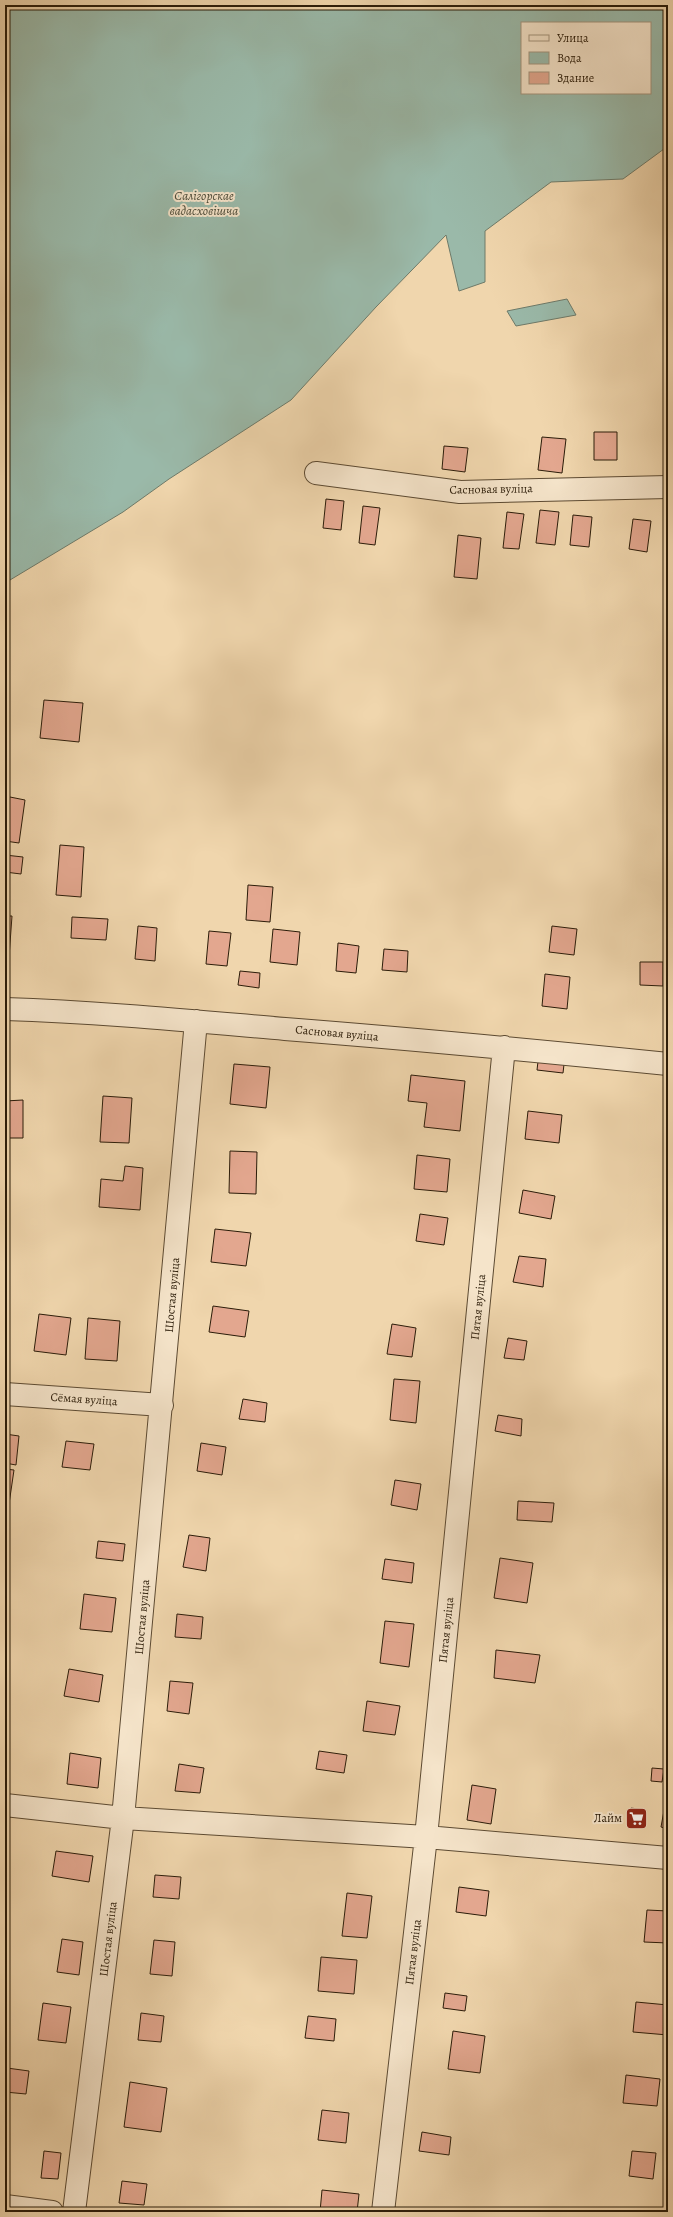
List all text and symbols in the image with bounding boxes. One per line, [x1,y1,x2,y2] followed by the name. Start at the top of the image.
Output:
[521,22,651,94] legend
[557,30,589,46] text: Улица
[557,50,582,66] text: Вода
[557,70,594,86] text: Здание
[170,187,238,219] water label: Салігорскае вадасховішча
[449,480,533,498] street label: Сасновая вуліца
[295,1021,380,1045] street label: Сасновая вуліца
[161,1256,183,1333] street label: Шостая вуліца
[467,1273,489,1341] street label: Пятая вуліца
[50,1389,119,1409] street label: Сёмая вуліца
[131,1578,153,1655] street label: Шостая вуліца
[435,1596,457,1664] street label: Пятая вуліца
[624,1805,650,1831] supermarket icon: Лайм
[594,1810,622,1826] place label: Лайм
[95,1900,121,1977] street label: Шостая вуліца
[401,1918,425,1986] street label: Пятая вуліца

